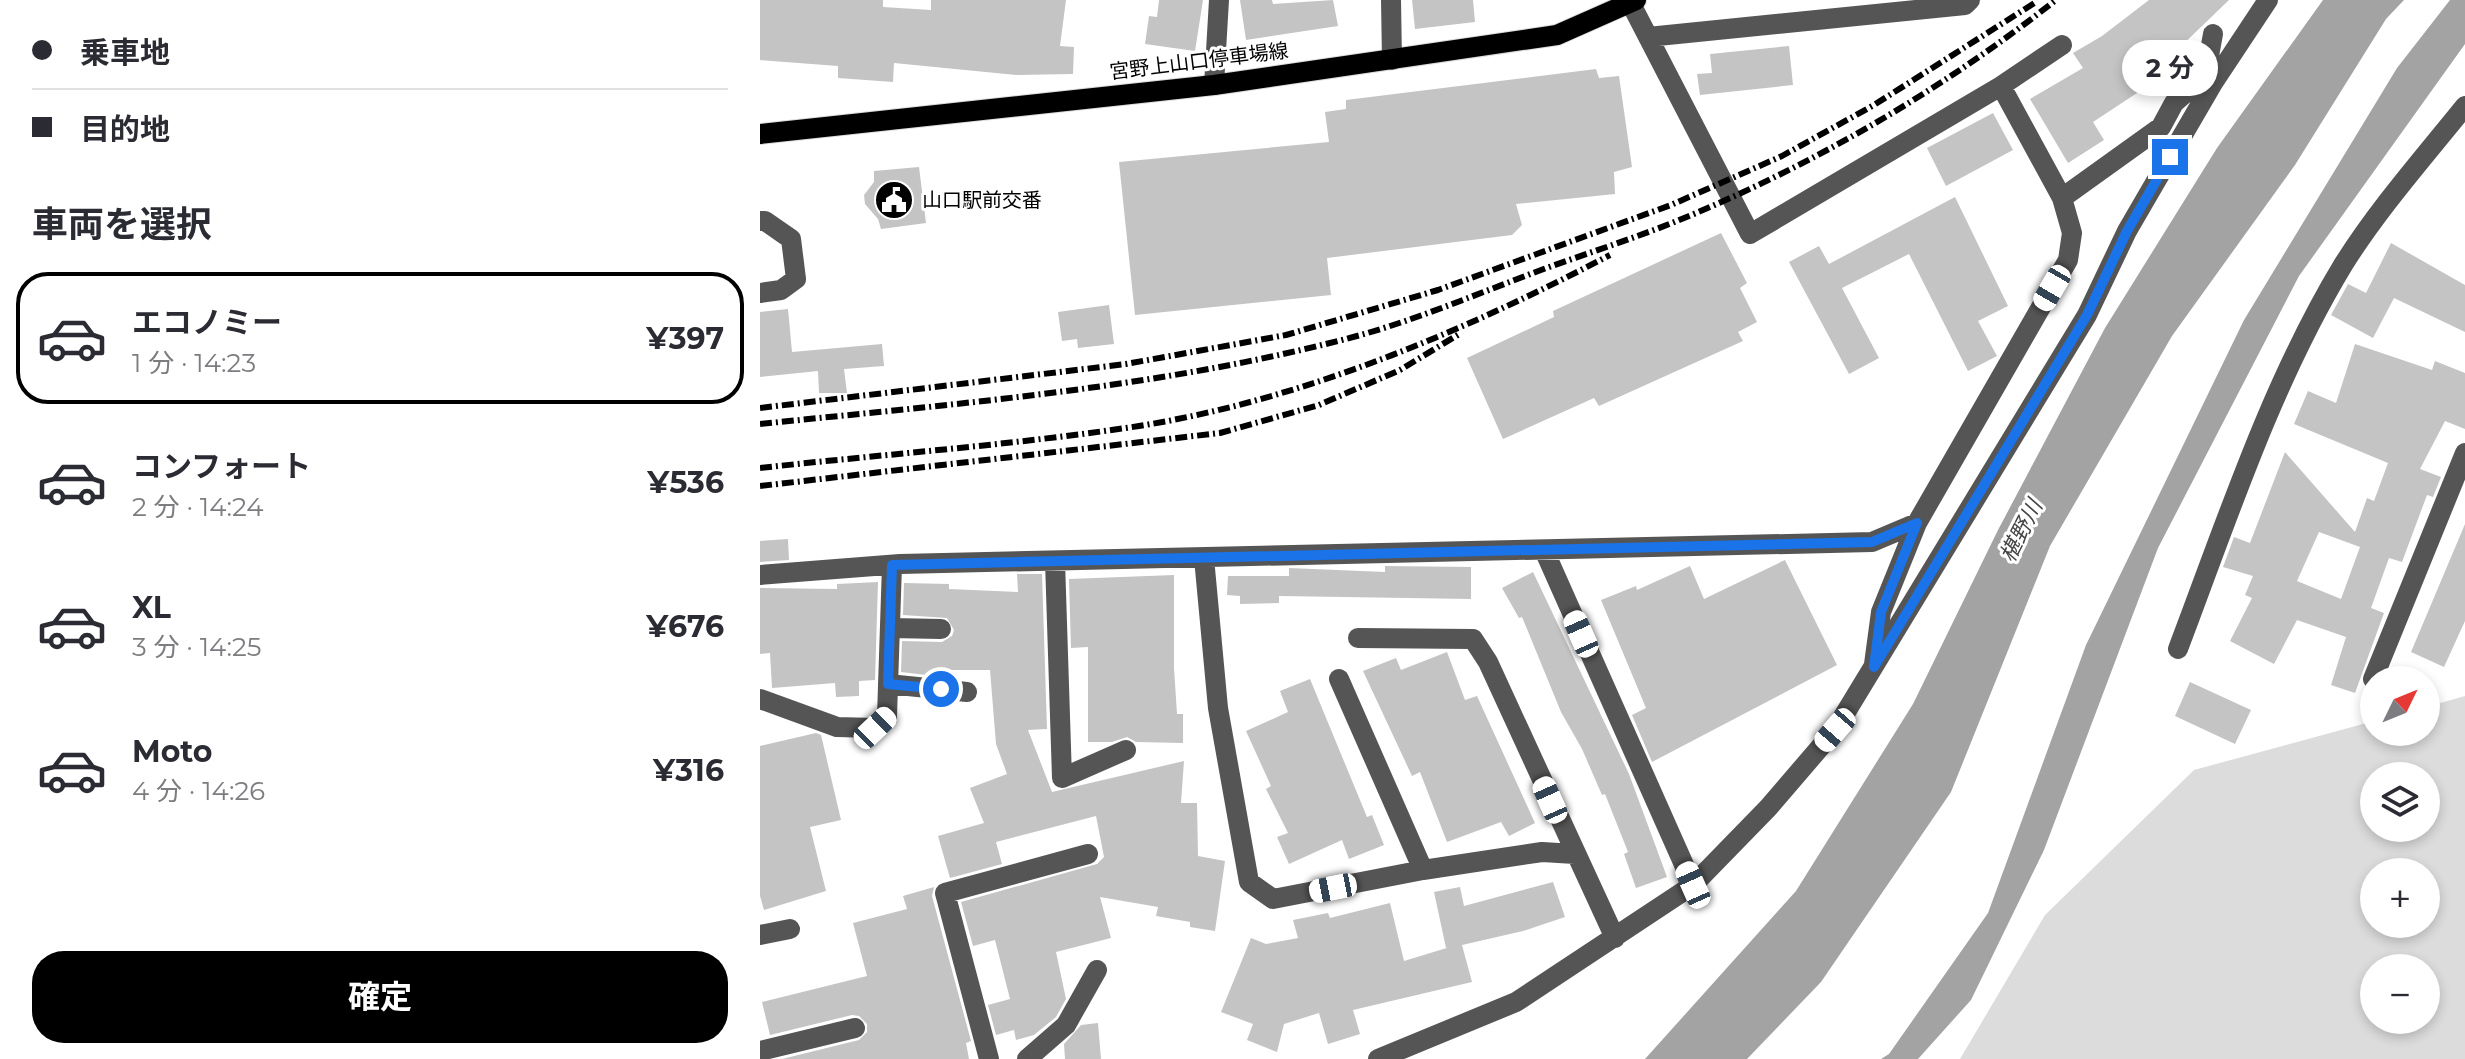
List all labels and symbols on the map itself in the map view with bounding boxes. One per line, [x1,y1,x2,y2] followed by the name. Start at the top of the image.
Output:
[1108,38,1290,84] street label: 宮野上山口停車場線
[2122,41,2218,97] callout: 2 分
[2152,139,2188,175] route end
[873,179,915,221] public building icon: 山口駅前交番
[922,188,1042,212] place label: 山口駅前交番
[2030,261,2074,315] car
[1994,494,2049,567] water label: 椹野川
[1560,607,1602,661] car
[2360,666,2440,746] north arrow
[923,671,959,707] route start
[849,703,901,753] car
[1810,704,1860,756] car
[1529,773,1571,827] car
[1672,858,1714,912] car
[1307,872,1359,904] car

